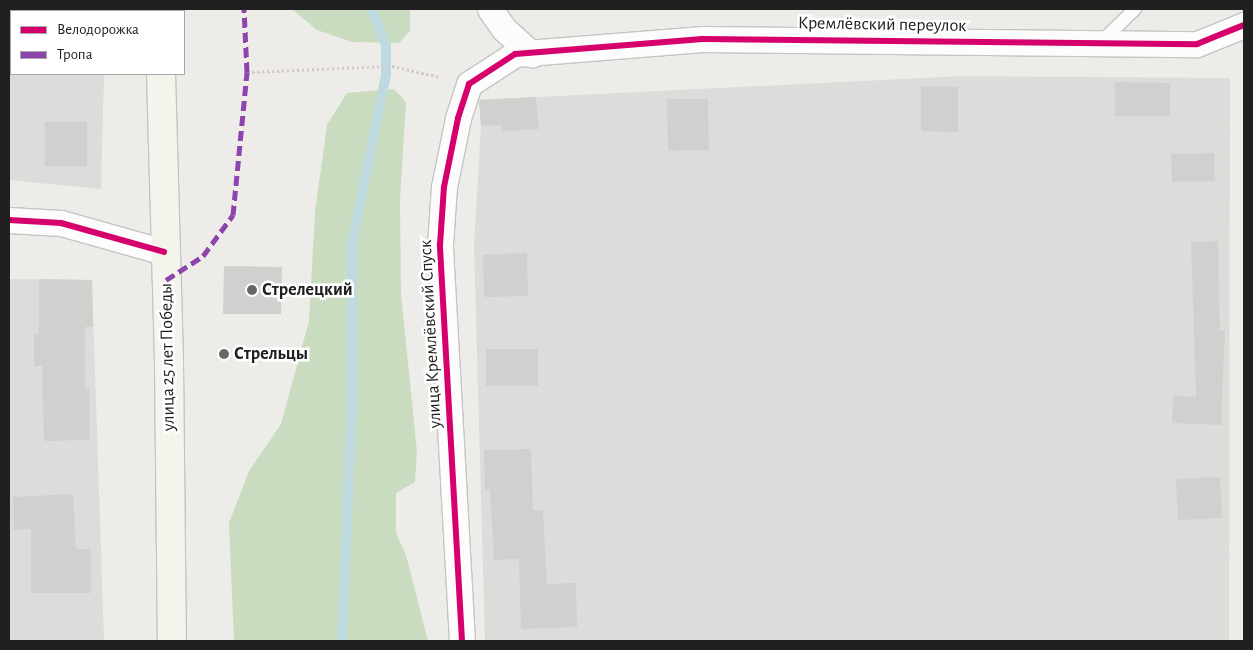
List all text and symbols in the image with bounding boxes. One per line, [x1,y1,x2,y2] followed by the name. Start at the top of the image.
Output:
[10,10,185,75] legend
[798,13,966,37] street label: Кремлёвский переулок
[57,22,139,37] text: Велодорожка
[57,47,93,62] text: Тропа
[415,239,447,429] street label: улица Кремлёвский Спуск
[262,279,353,301] place label: Стрелецкий
[156,283,180,431] street label: улица 25 лет Победы
[246,284,258,296] marker: Стрелецкий
[234,343,308,365] place label: Стрельцы
[218,348,230,360] marker: Стрельцы

